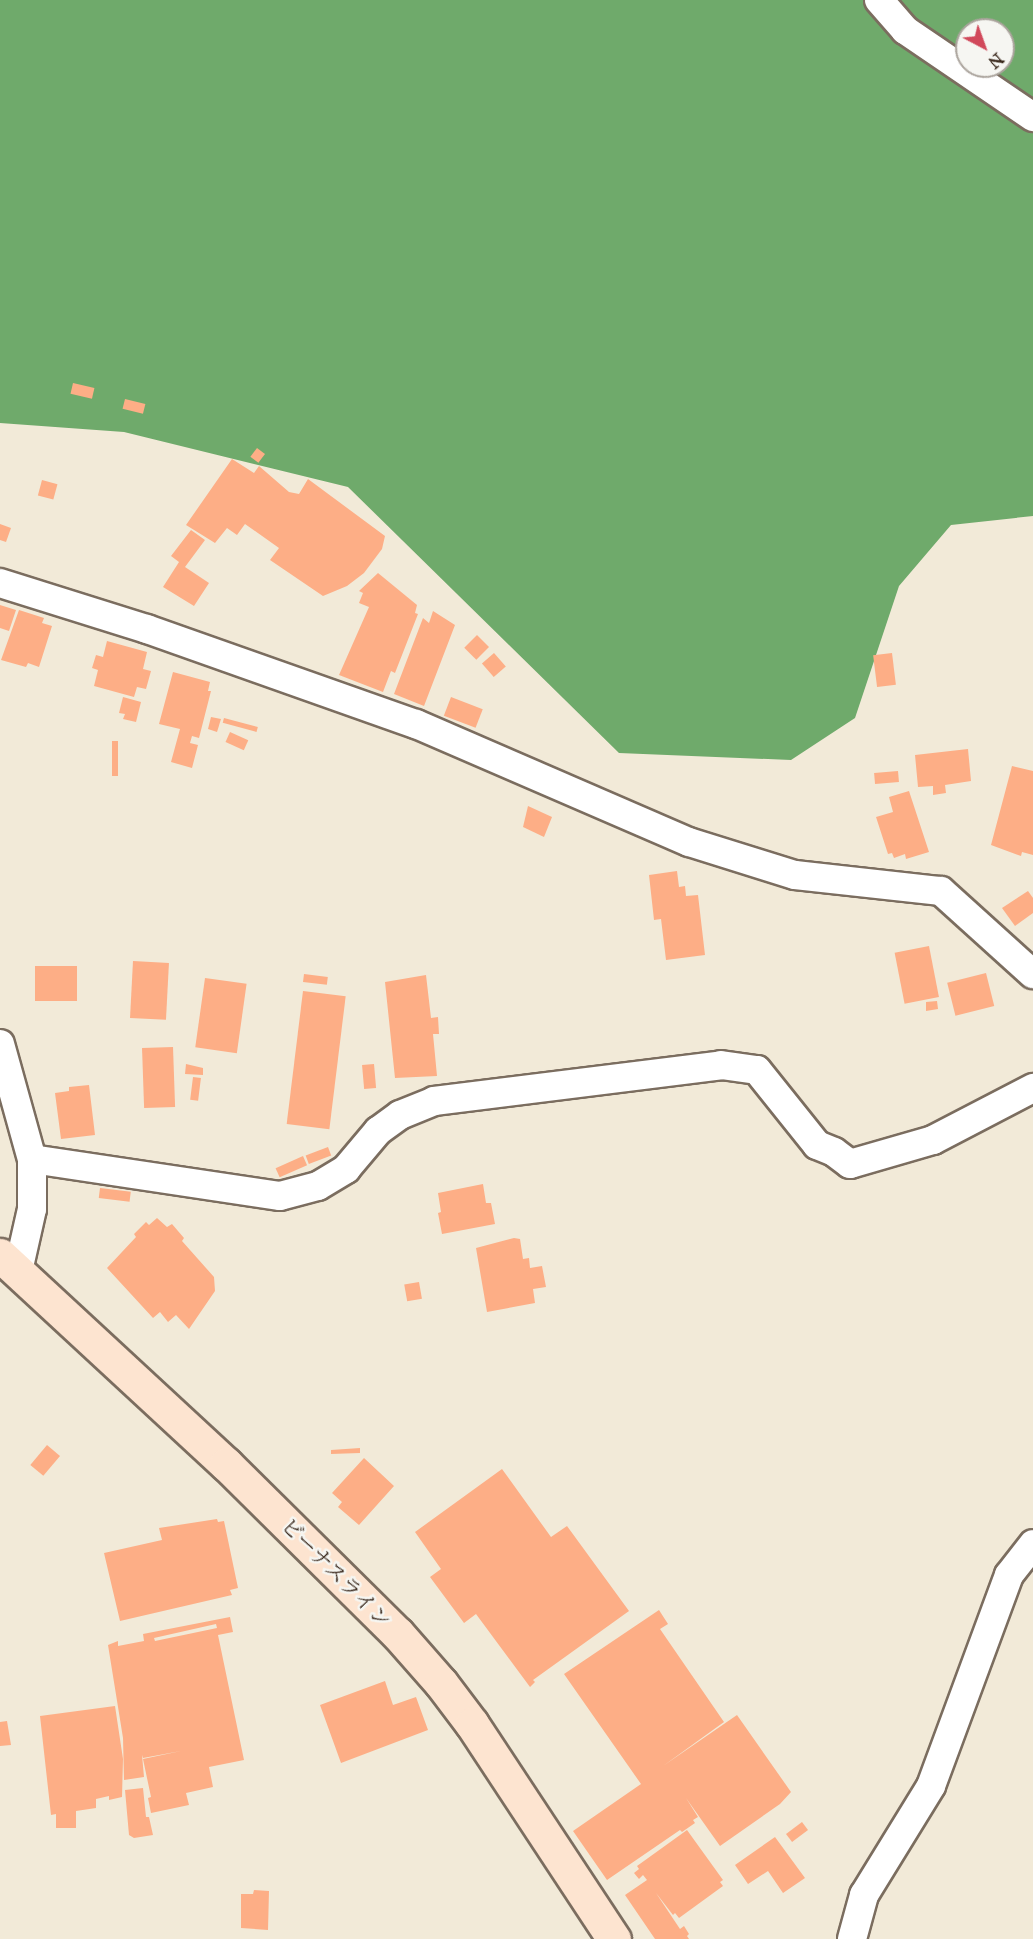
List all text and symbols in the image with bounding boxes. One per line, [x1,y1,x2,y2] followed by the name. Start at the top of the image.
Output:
[955,18,1015,78] north arrow
[984,49,1007,72] text: N
[275,1512,397,1634] street label: ビーナスライン

